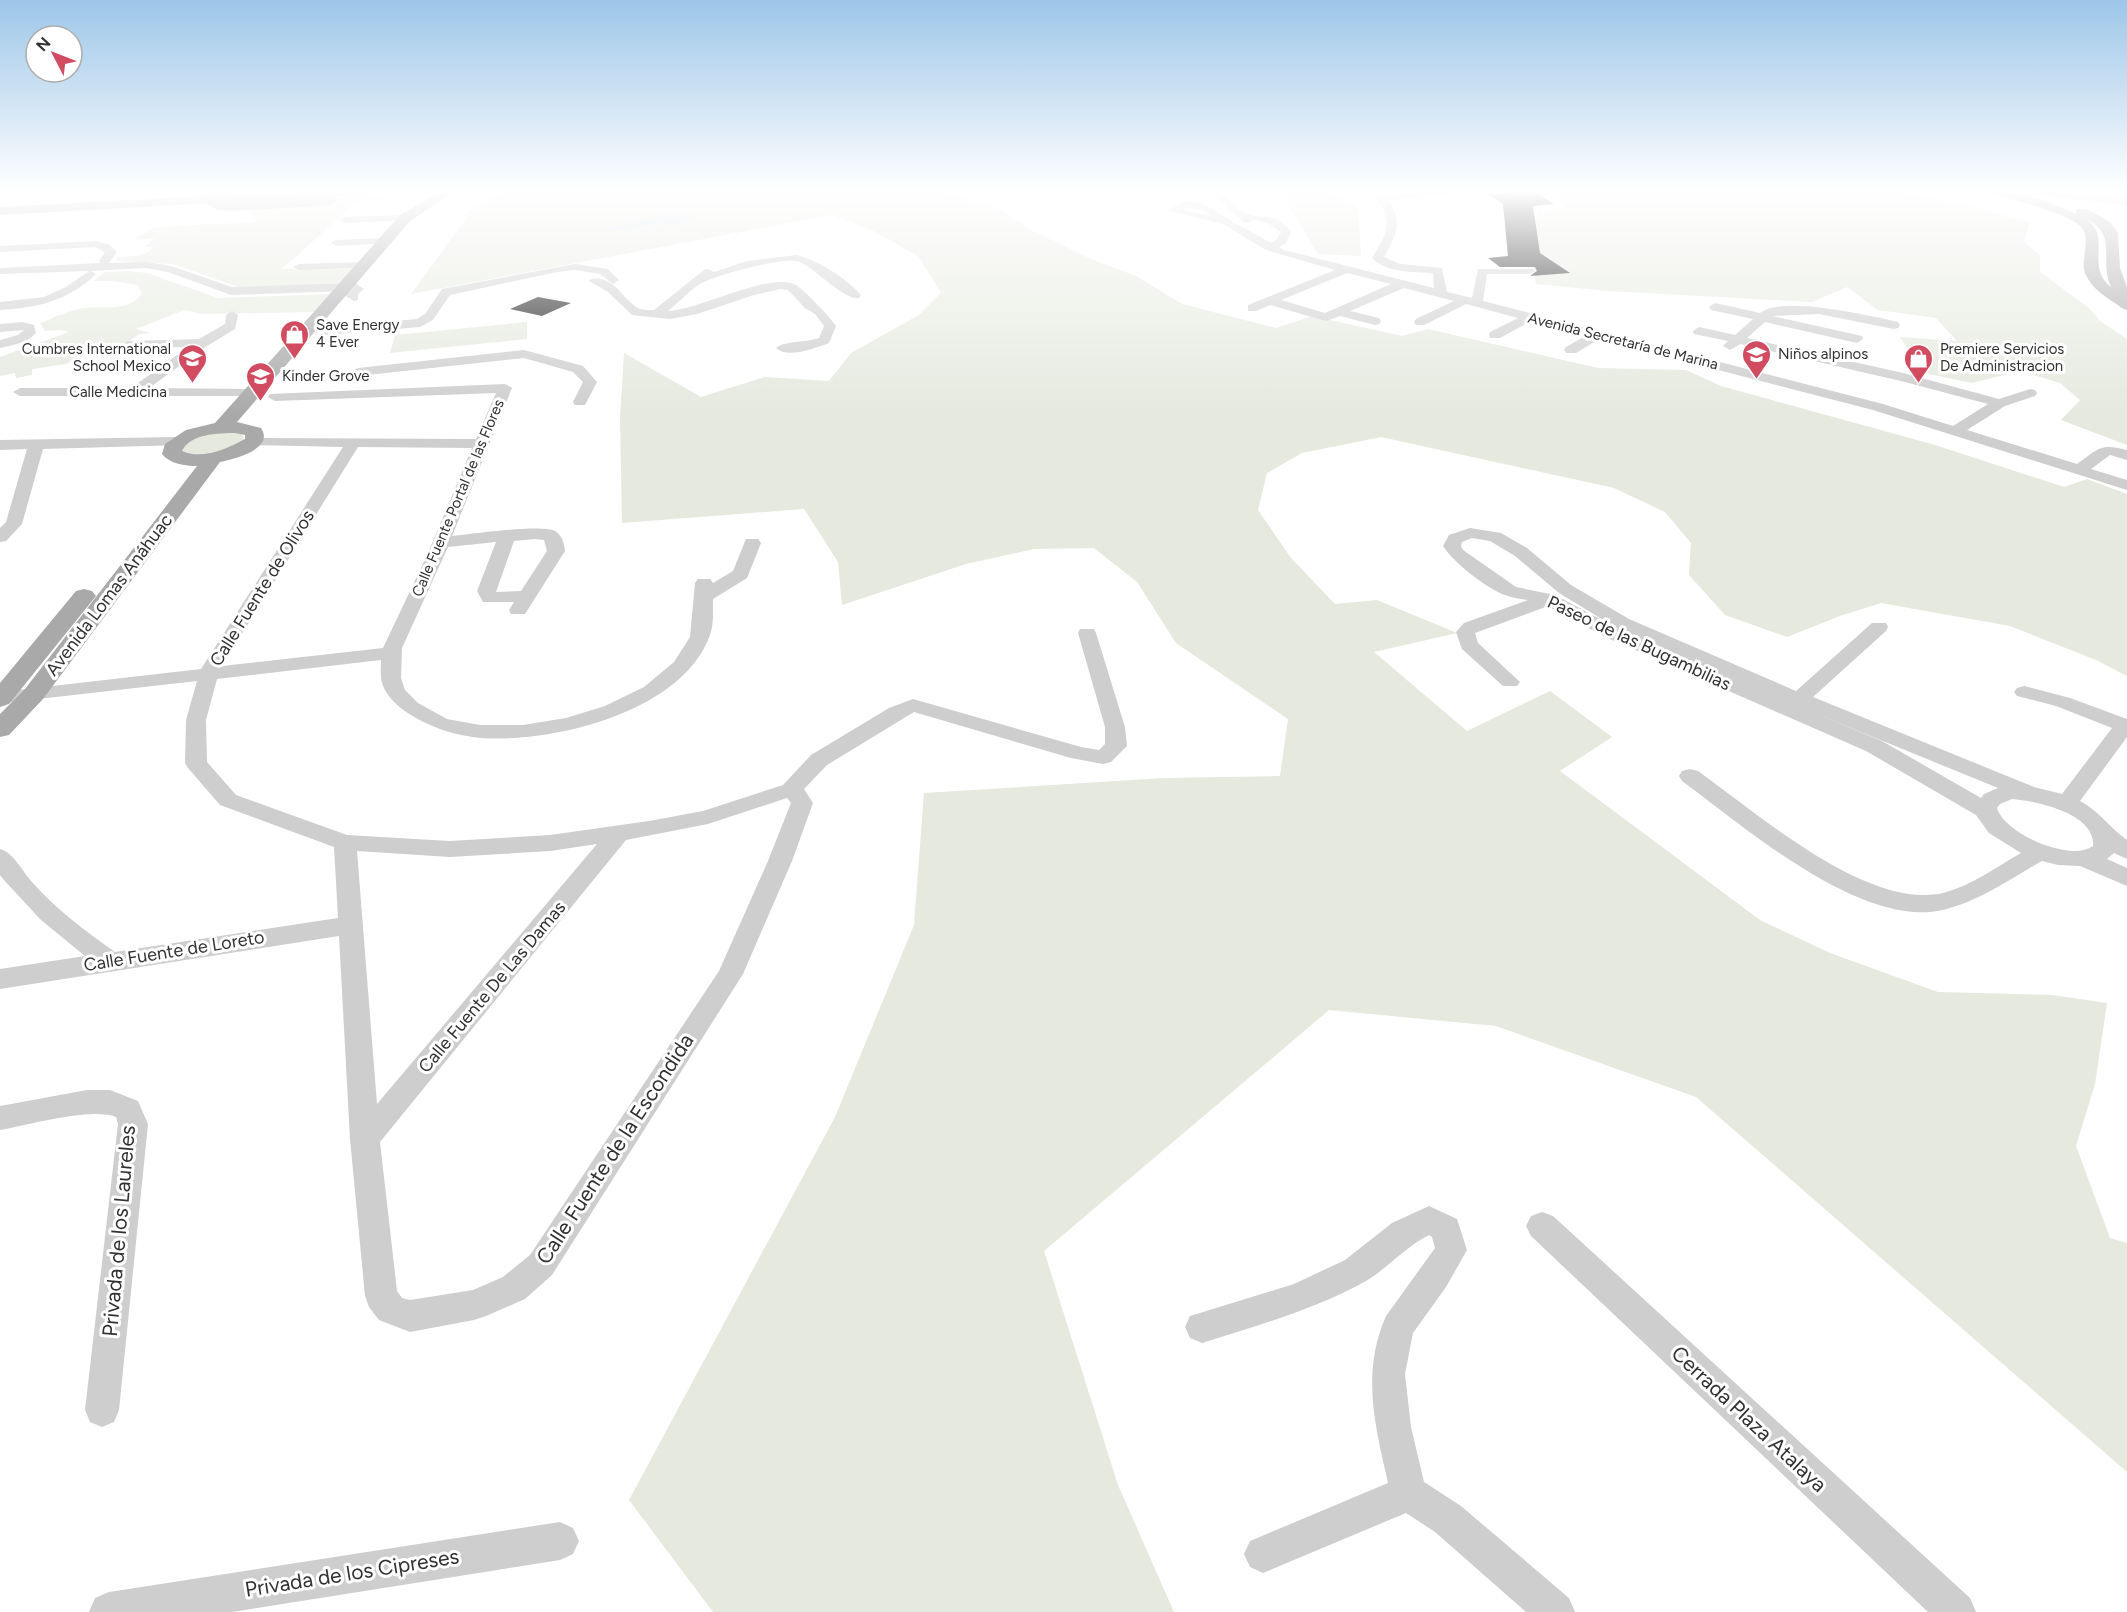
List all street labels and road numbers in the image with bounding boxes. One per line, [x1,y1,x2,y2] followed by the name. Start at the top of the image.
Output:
[1526,309,1720,373] street label: Avenida Secretaría de Marina
[69,383,167,401] street label: Calle Medicina
[408,397,508,599] street label: Calle Fuente Portal de las Flores
[205,506,319,670] street label: Calle Fuente de Olivos
[41,510,177,680] street label: Avenida Lomas Anáhuac
[1544,591,1734,695] street label: Paseo de las Bugambilias
[414,897,570,1077] street label: Calle Fuente De Las Damas
[82,926,266,976] street label: Calle Fuente de Loreto
[531,1029,698,1269] street label: Calle Fuente de la Escondida
[97,1124,140,1338] street label: Privada de los Laureles
[1667,1340,1832,1497] street label: Cerrada Plaza Atalaya
[243,1543,461,1602] street label: Privada de los Cipreses

